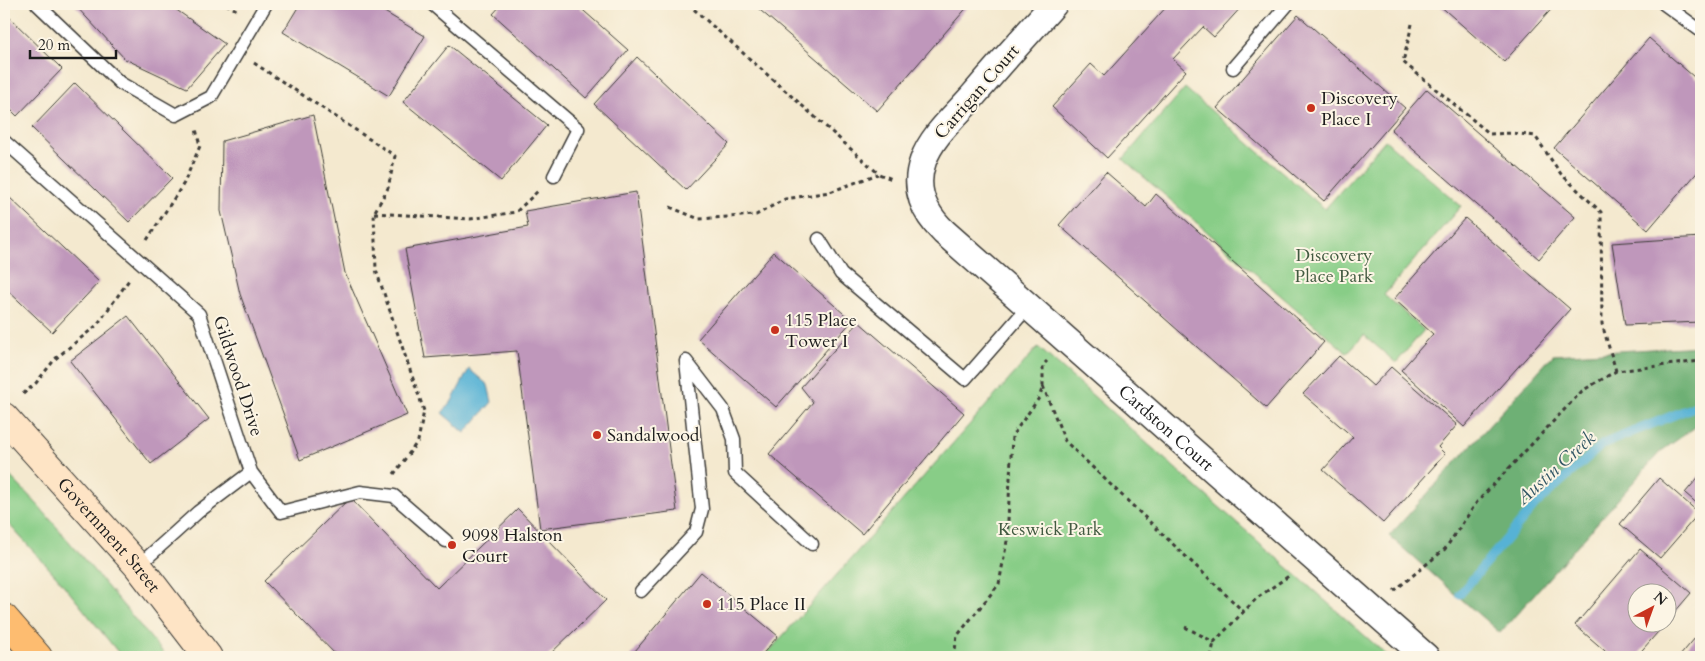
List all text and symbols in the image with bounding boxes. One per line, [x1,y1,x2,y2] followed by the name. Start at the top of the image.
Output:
[30,28,116,60] scale bar
[38,35,70,55] text: 20 m
[929,39,1025,145] street label: Carrigan Court
[1321,86,1398,132] place label: Discovery Place I
[1305,102,1317,114] marker: Discovery Place I
[1295,243,1374,289] park label: Discovery Place Park
[785,308,857,354] place label: 115 Place Tower I
[207,313,269,439] street label: Gildwood Drive
[769,324,781,336] marker: 115 Place Tower I
[1113,379,1220,477] street label: Cardston Court
[607,423,700,448] place label: Sandalwood
[1510,425,1602,511] water label: Austin Creek
[591,429,603,441] marker: Sandalwood
[52,472,167,598] street label: Government Street
[998,517,1103,542] park label: Keswick Park
[462,523,564,569] place label: 9098 Halston Court
[446,539,458,551] marker: 9098 Halston Court
[1628,584,1678,634] north arrow
[1649,587,1671,610] text: N
[717,592,806,617] place label: 115 Place II
[701,598,713,610] marker: 115 Place II

